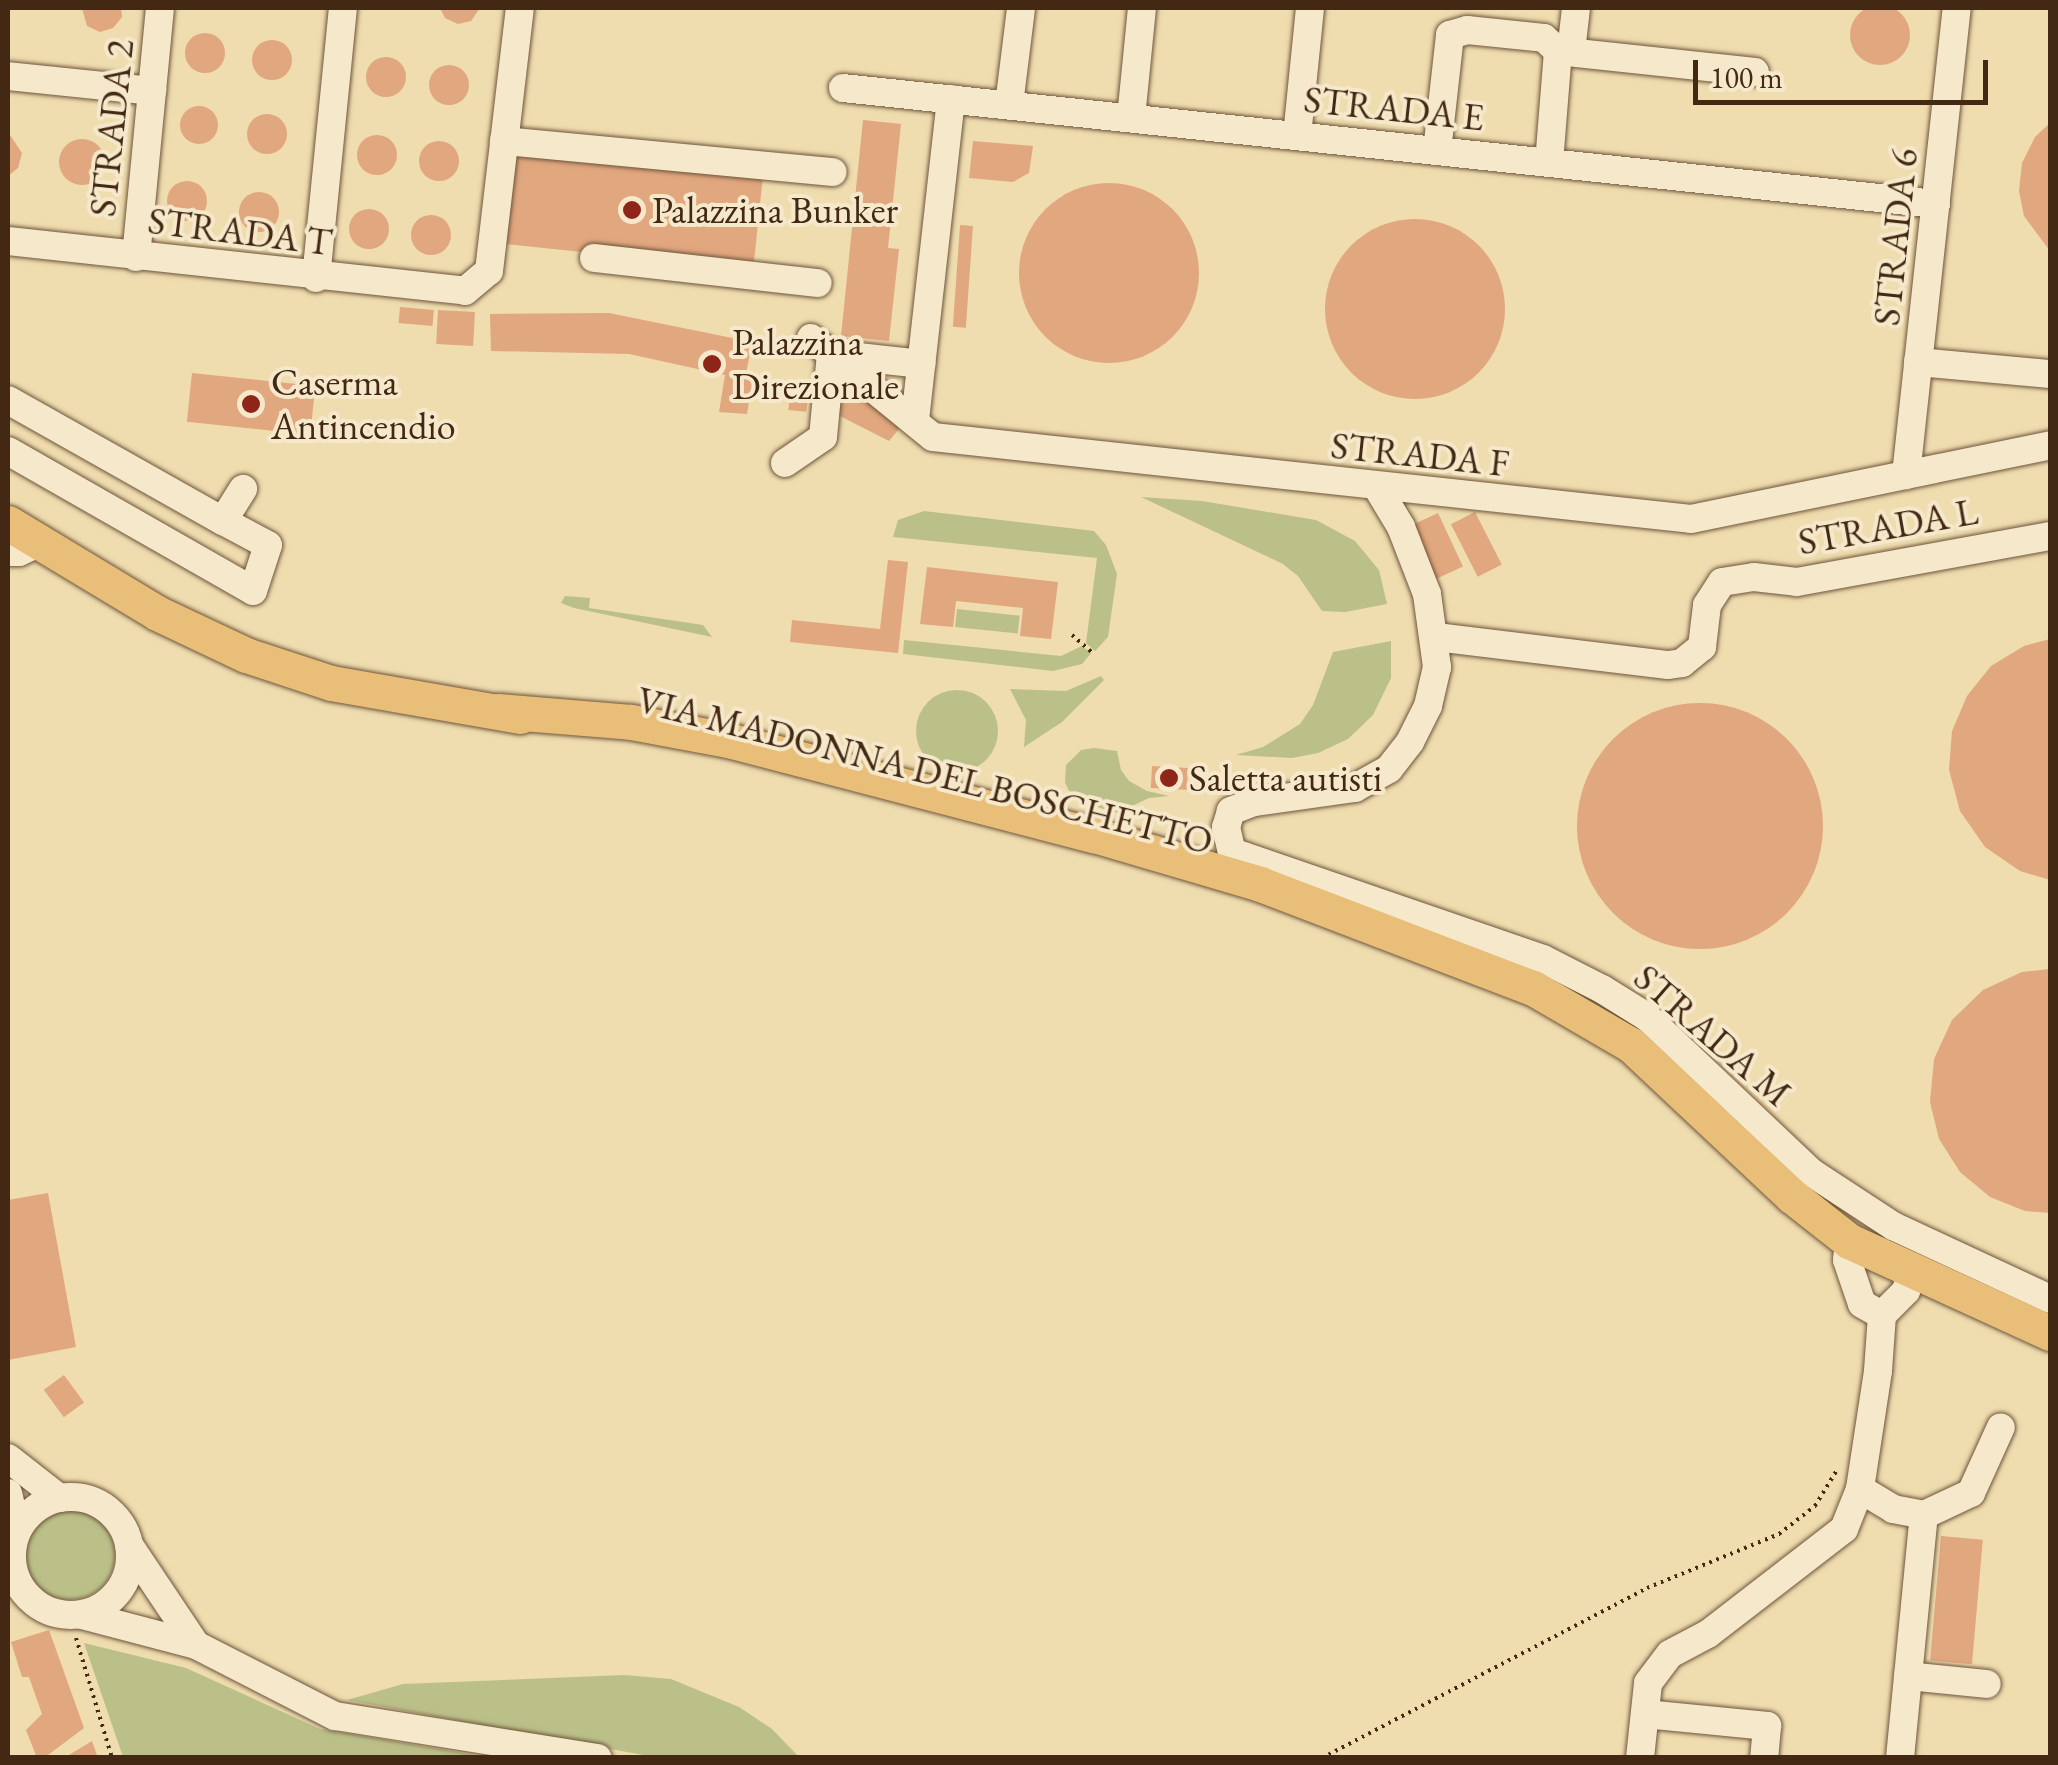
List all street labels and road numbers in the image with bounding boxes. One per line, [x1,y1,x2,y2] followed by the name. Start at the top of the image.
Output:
[79,37,143,219] street label: STRADA 2
[1302,76,1486,140] street label: STRADA E
[1863,146,1927,328] street label: STRADA 6
[145,197,335,265] street label: STRADA T
[1329,422,1511,486] street label: STRADA F
[1795,488,1981,564] street label: STRADA L
[632,676,1218,864] street label: VIA MADONNA DEL BOSCHETTO
[1625,954,1801,1116] street label: STRADA M

